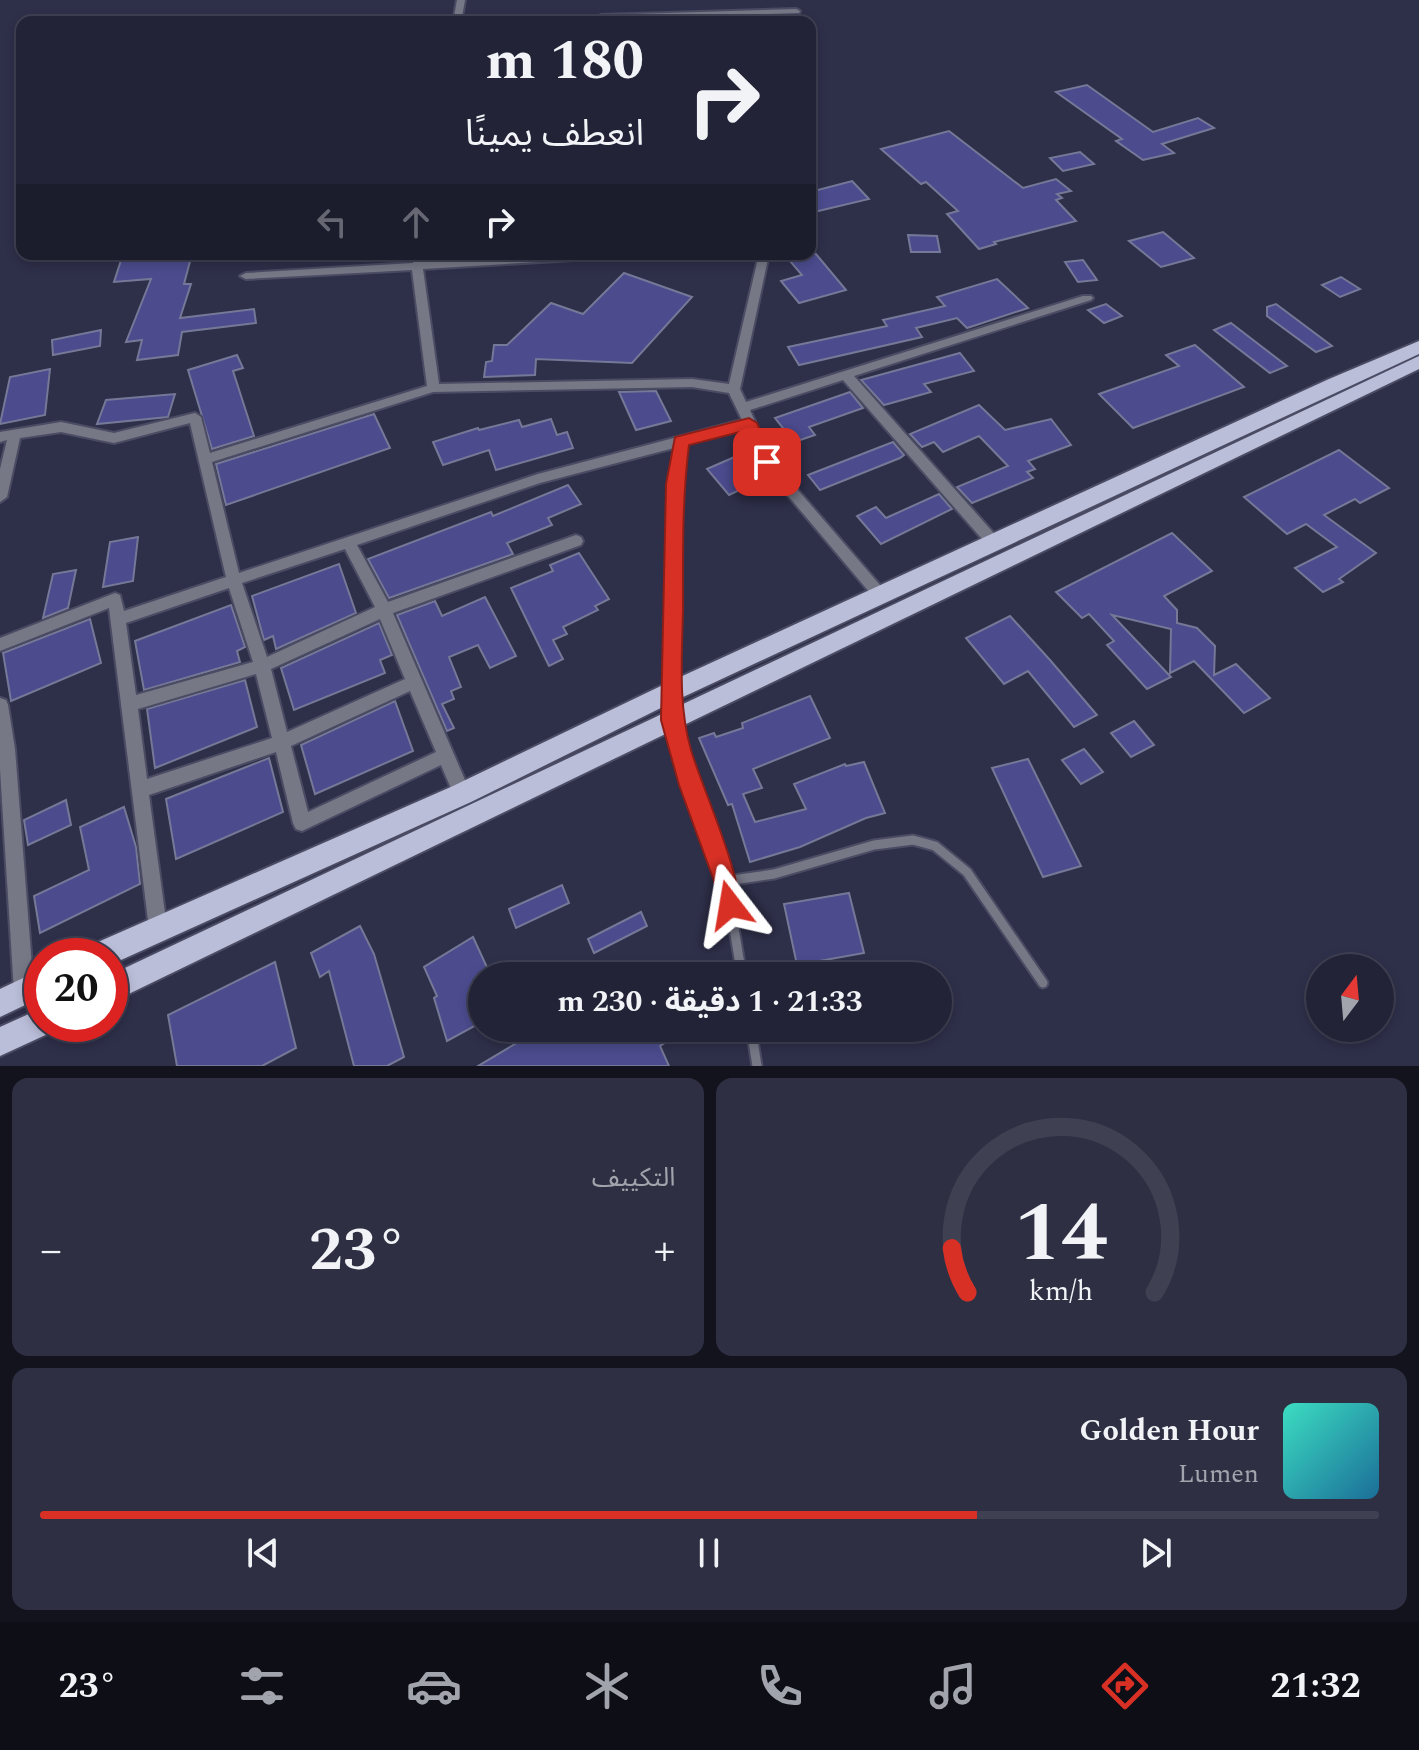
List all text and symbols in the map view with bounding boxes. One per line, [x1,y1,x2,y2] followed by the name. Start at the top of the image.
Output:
[485,19,644,104] text: 180 m
[672,48,776,152] icon: right
[465,107,644,162] text: انعطف يمينًا
[310,200,354,244] icon: left
[394,200,438,244] icon: ahead
[478,200,522,244] icon: right
[733,428,801,496] pin
[745,440,789,484] icon: arrive
[688,863,772,947] position arrow
[24,938,128,1042] speed limit sign: 20
[1306,954,1394,1042] north arrow
[1306,954,1394,1042] map controls
[557,979,863,1025] text: 21:33 · 1 دقيقة · 230 m
[592,1158,676,1198] text: التكييف
[1015,1171,1108,1298] text: 14
[309,1205,406,1297] text: 23°
[40,1217,62,1284] text: −
[653,1217,675,1284] text: +
[1029,1270,1093,1313] text: km/h
[1079,1408,1259,1454] text: Golden Hour
[1178,1454,1259,1494] text: Lumen
[241,1531,285,1575] icon: previous
[687,1531,731,1575] icon: pause
[1134,1531,1178,1575] icon: next
[234,1658,290,1714] icon: filters
[406,1658,462,1714] icon: car
[579,1658,635,1714] icon: climate
[752,1658,808,1714] icon: phone
[925,1658,981,1714] icon: music
[1097,1658,1153,1714] icon: directions
[58,1659,117,1714] text: 23°
[1270,1659,1361,1714] text: 21:32

